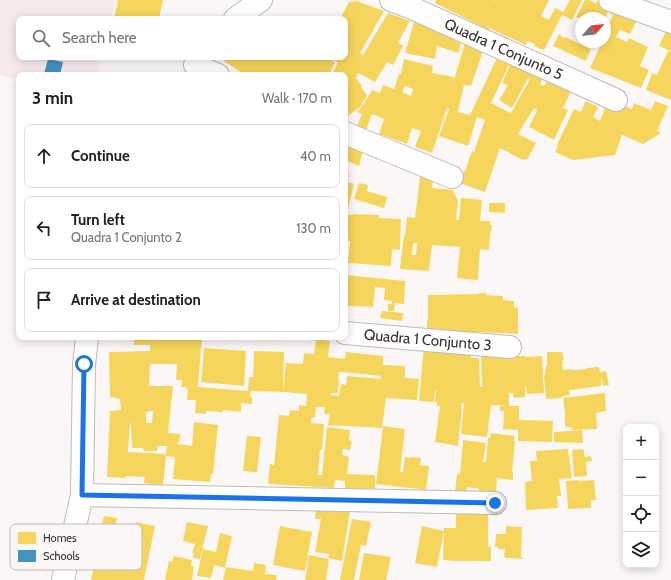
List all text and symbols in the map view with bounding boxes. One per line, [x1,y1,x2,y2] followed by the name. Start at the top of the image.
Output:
[575,12,611,48] north arrow
[442,15,566,84] street label: Quadra 1 Conjunto 5
[16,16,348,60] search box
[30,27,52,49] icon: search
[62,29,137,47] text: Search here
[32,88,73,108] text: 3 min
[262,90,332,106] text: Walk · 170 m
[33,145,55,167] icon: ahead
[71,147,130,165] text: Continue
[300,148,331,164] text: 40 m
[71,211,125,229] text: Turn left
[33,217,55,239] icon: left
[296,220,331,236] text: 130 m
[71,229,182,245] text: Quadra 1 Conjunto 2
[33,289,55,311] icon: arrive
[71,291,201,309] text: Arrive at destination
[363,326,492,354] street label: Quadra 1 Conjunto 3
[75,355,93,373] route start
[623,424,659,568] map controls
[623,424,659,460] button: +
[623,460,659,496] button: −
[486,494,504,512] route end
[623,496,659,532] button: locate
[10,524,142,570] legend
[43,531,77,545] text: Homes
[623,532,659,568] button: layers
[43,549,80,563] text: Schools

